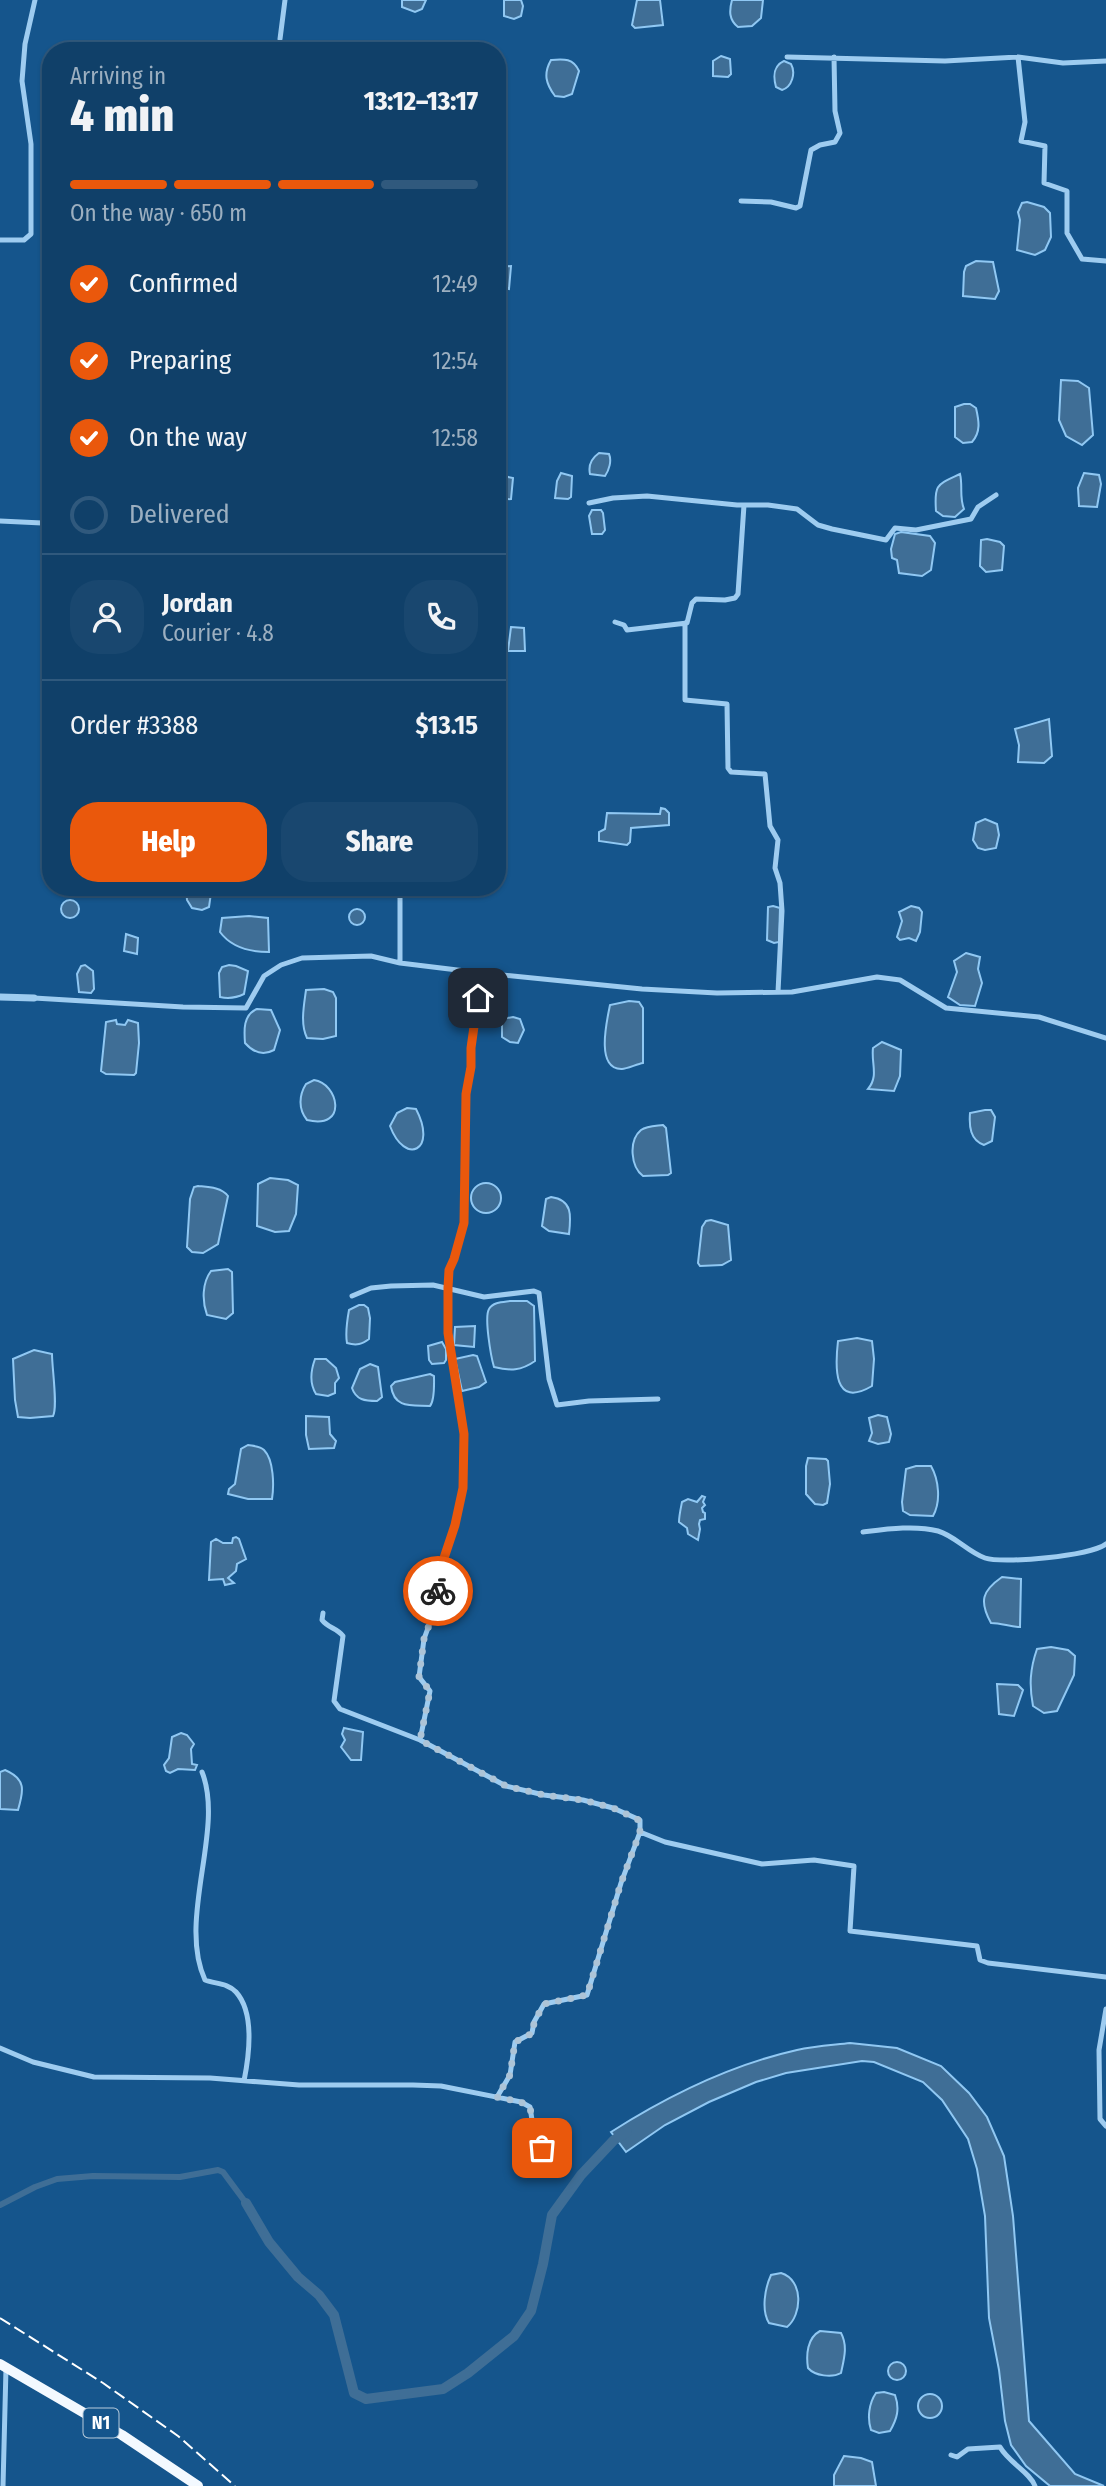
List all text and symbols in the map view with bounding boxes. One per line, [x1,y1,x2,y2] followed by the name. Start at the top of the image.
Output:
[70,62,166,90] text: Arriving in
[364,86,478,117] text: 13:12–13:17
[70,88,174,143] text: 4 min
[70,199,247,227] text: On the way · 650 m
[70,265,108,303] icon: check
[129,268,239,299] text: Confirmed
[432,270,478,298] text: 12:49
[70,342,108,380] icon: check
[129,345,231,376] text: Preparing
[432,347,478,375] text: 12:54
[70,419,108,457] icon: check
[129,422,247,453] text: On the way
[432,424,478,452] text: 12:58
[129,499,230,530] text: Delivered
[70,580,144,654] button: person
[404,580,478,654] button: phone
[162,588,233,619] text: Jordan
[162,619,274,647] text: Courier · 4.8
[70,710,198,741] text: Order #3388
[416,710,478,741] text: $13.15
[70,802,267,882] button: Help
[281,802,478,882] button: Share
[448,968,508,1028] pin
[459,979,497,1017] icon: home
[403,1556,473,1626] courier
[419,1572,457,1610] icon: bike
[512,2118,572,2178] pin
[523,2129,561,2167] icon: bag
[84,2409,119,2438] road number: N1

